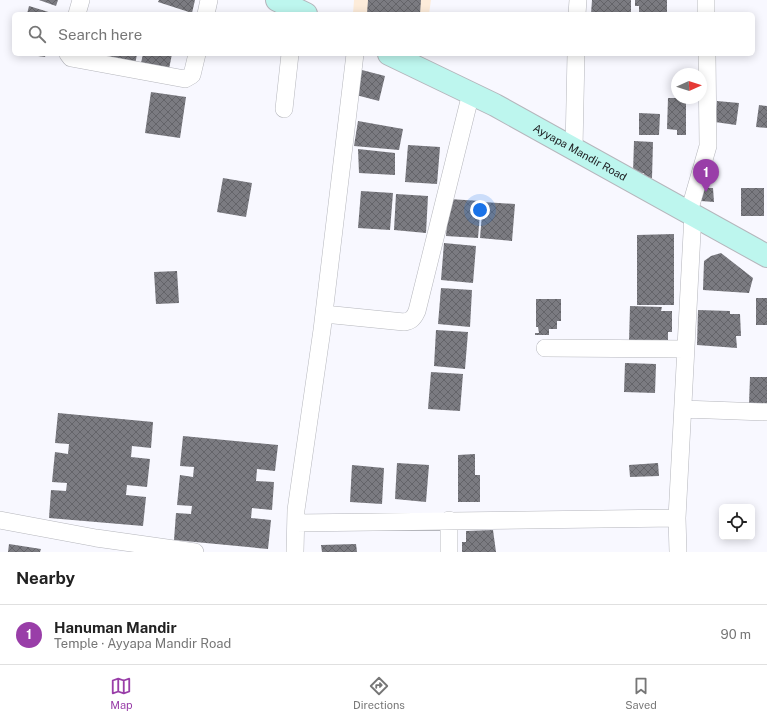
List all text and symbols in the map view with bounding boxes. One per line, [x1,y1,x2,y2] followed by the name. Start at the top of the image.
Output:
[12,12,755,56] search box
[26,23,48,45] icon: search
[58,26,142,43] text: Search here
[671,68,707,104] north arrow
[531,122,629,183] street label: Ayyapa Mandir Road
[693,159,719,192] pin: 1
[470,200,490,220] your location
[719,504,755,540] map controls
[719,504,755,540] button: locate
[16,568,75,588] text: Nearby
[54,619,177,636] text: Hanuman Mandir
[26,627,32,642] text: 1
[721,627,751,642] text: 90 m
[54,636,231,651] text: Temple · Ayyapa Mandir Road
[110,675,133,711] tab: Map
[353,675,405,711] tab: Directions
[625,675,657,711] tab: Saved

